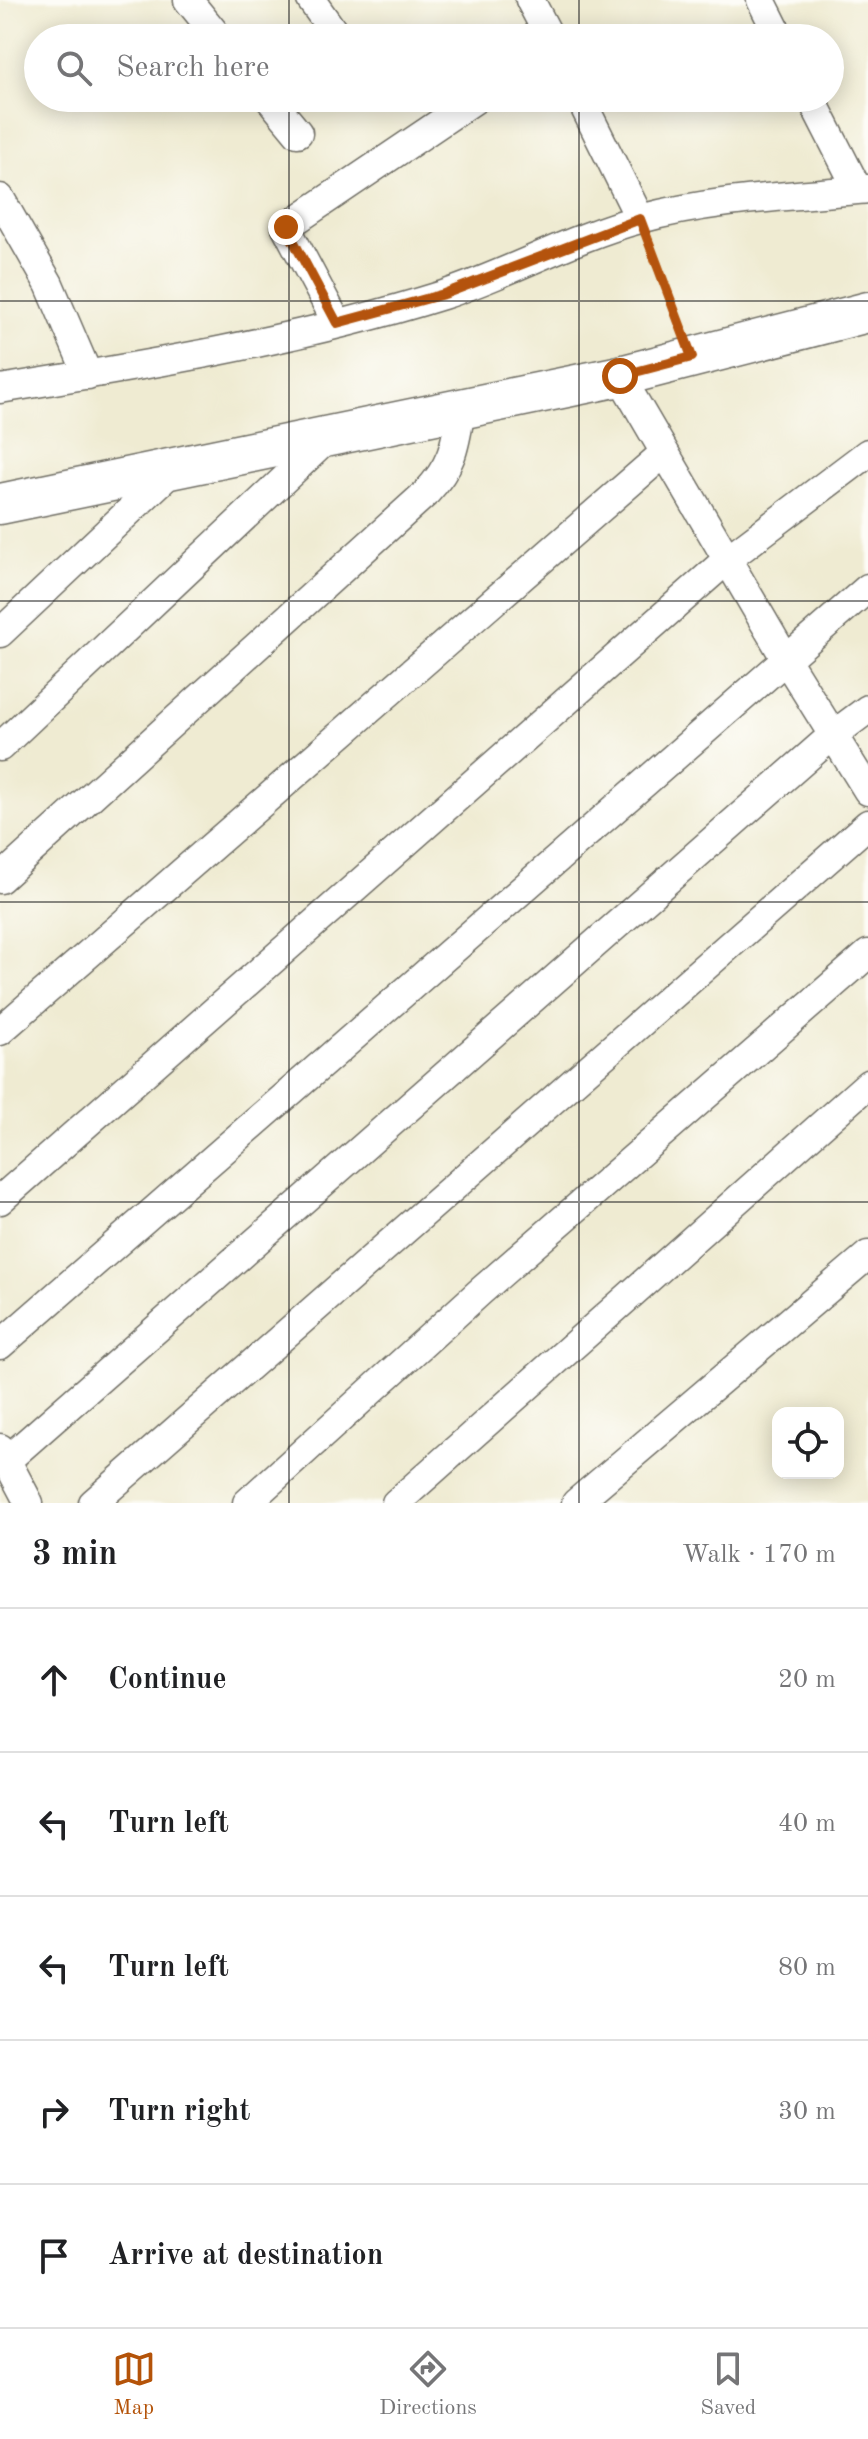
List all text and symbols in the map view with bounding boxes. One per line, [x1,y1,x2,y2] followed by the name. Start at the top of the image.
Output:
[24,24,844,112] search box
[52,46,96,90] icon: search
[116,53,270,83] text: Search here
[268,209,304,245] route end
[602,358,638,394] route start
[772,1407,844,1479] map controls
[772,1407,844,1479] button: locate
[32,1538,117,1572] text: 3 min
[682,1542,836,1568] text: Walk · 170 m
[32,1658,76,1702] icon: ahead
[108,1665,227,1695] text: Continue
[778,1667,836,1693] text: 20 m
[32,1802,76,1846] icon: left
[108,1809,229,1839] text: Turn left
[778,1811,836,1837] text: 40 m
[32,1946,76,1990] icon: left
[108,1953,229,1983] text: Turn left
[778,1955,836,1981] text: 80 m
[32,2090,76,2134] icon: right
[108,2097,250,2127] text: Turn right
[778,2099,836,2125] text: 30 m
[32,2234,76,2278] icon: arrive
[108,2241,383,2271] text: Arrive at destination
[112,2347,156,2422] tab: Map
[379,2347,477,2422] tab: Directions
[700,2347,756,2422] tab: Saved

